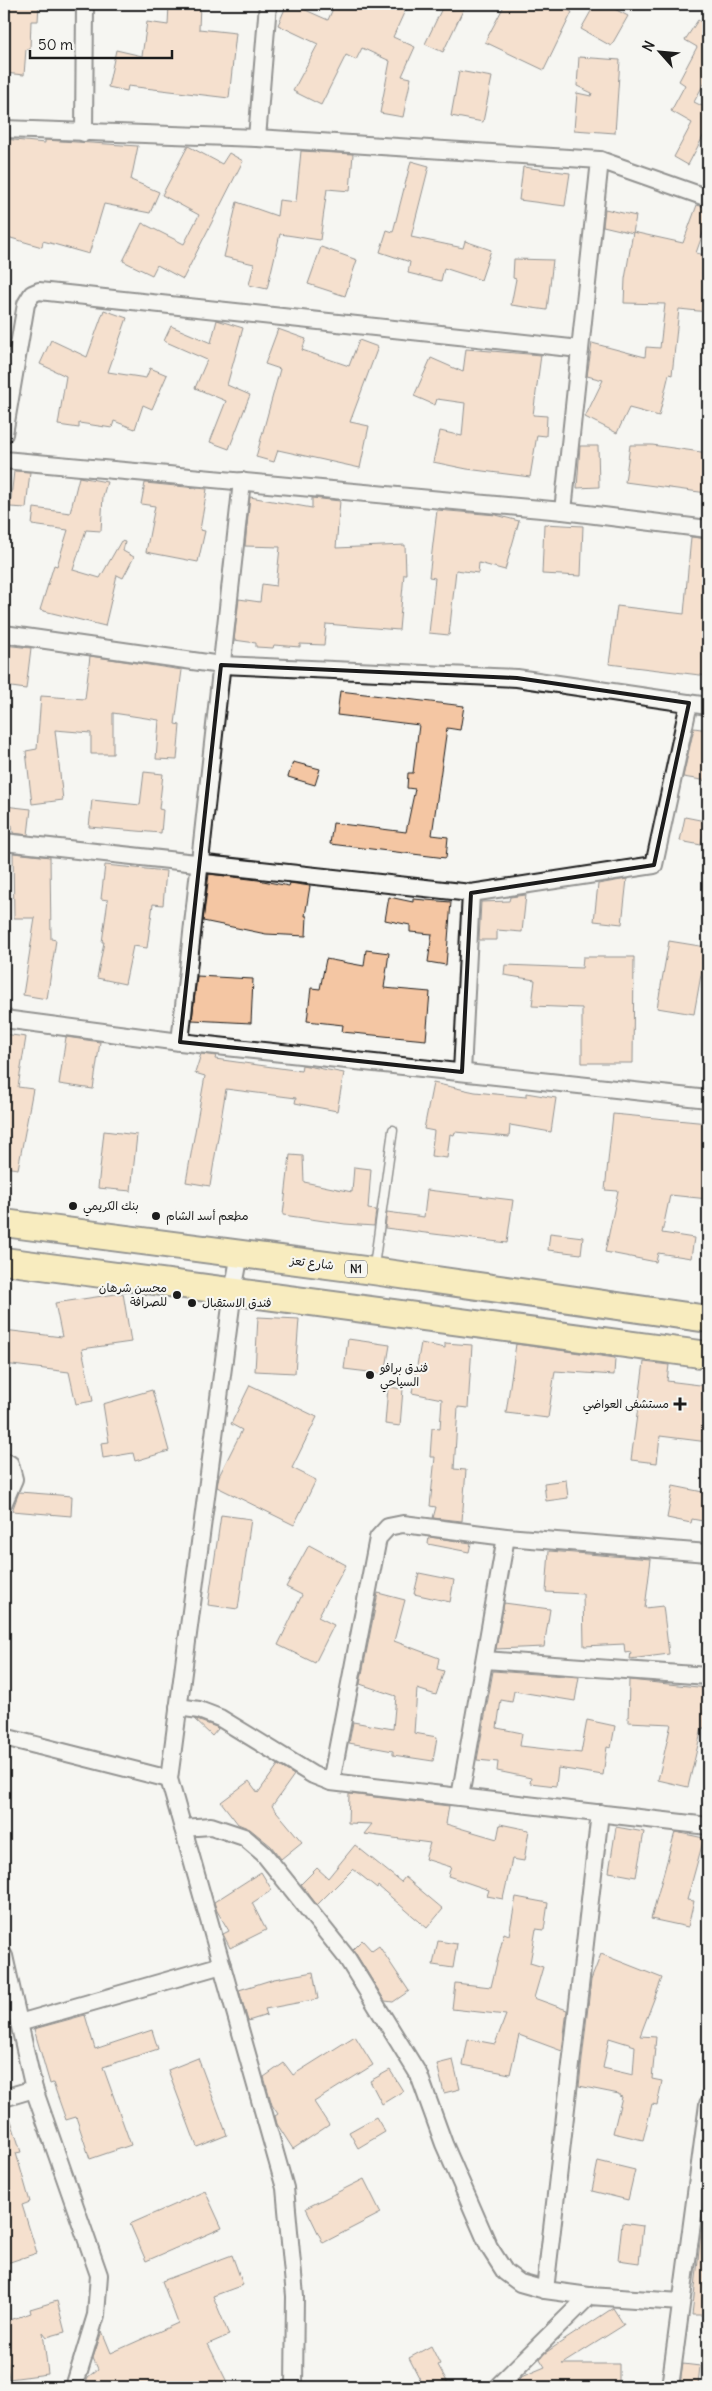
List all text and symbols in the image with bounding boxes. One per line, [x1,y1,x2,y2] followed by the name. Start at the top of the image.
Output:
[30,28,172,60] scale bar
[634,28,684,78] north arrow
[38,35,73,54] text: 50 m
[638,38,659,54] text: N
[83,1198,139,1217] place label: بنك الكريمي
[67,1200,79,1212] marker: بنك الكريمي
[166,1208,249,1225] place label: مطعم أسد الشام
[150,1210,162,1222] marker: مطعم أسد الشام
[288,1252,335,1275] street label: شارع تعز
[345,1260,367,1278] road number: N1
[99,1280,167,1309] place label: محسن شرهان للصرافة
[171,1289,183,1301] marker: محسن شرهان للصرافة
[202,1295,271,1311] place label: فندق الاستقبال
[186,1297,198,1309] marker: فندق الاستقبال
[379,1360,428,1393] place label: فندق برافو السياحي
[364,1369,376,1381] marker: فندق برافو السياحي
[583,1396,669,1415] place label: مستشفى العواضي
[673,1397,687,1411] marker: مستشفى العواضي

